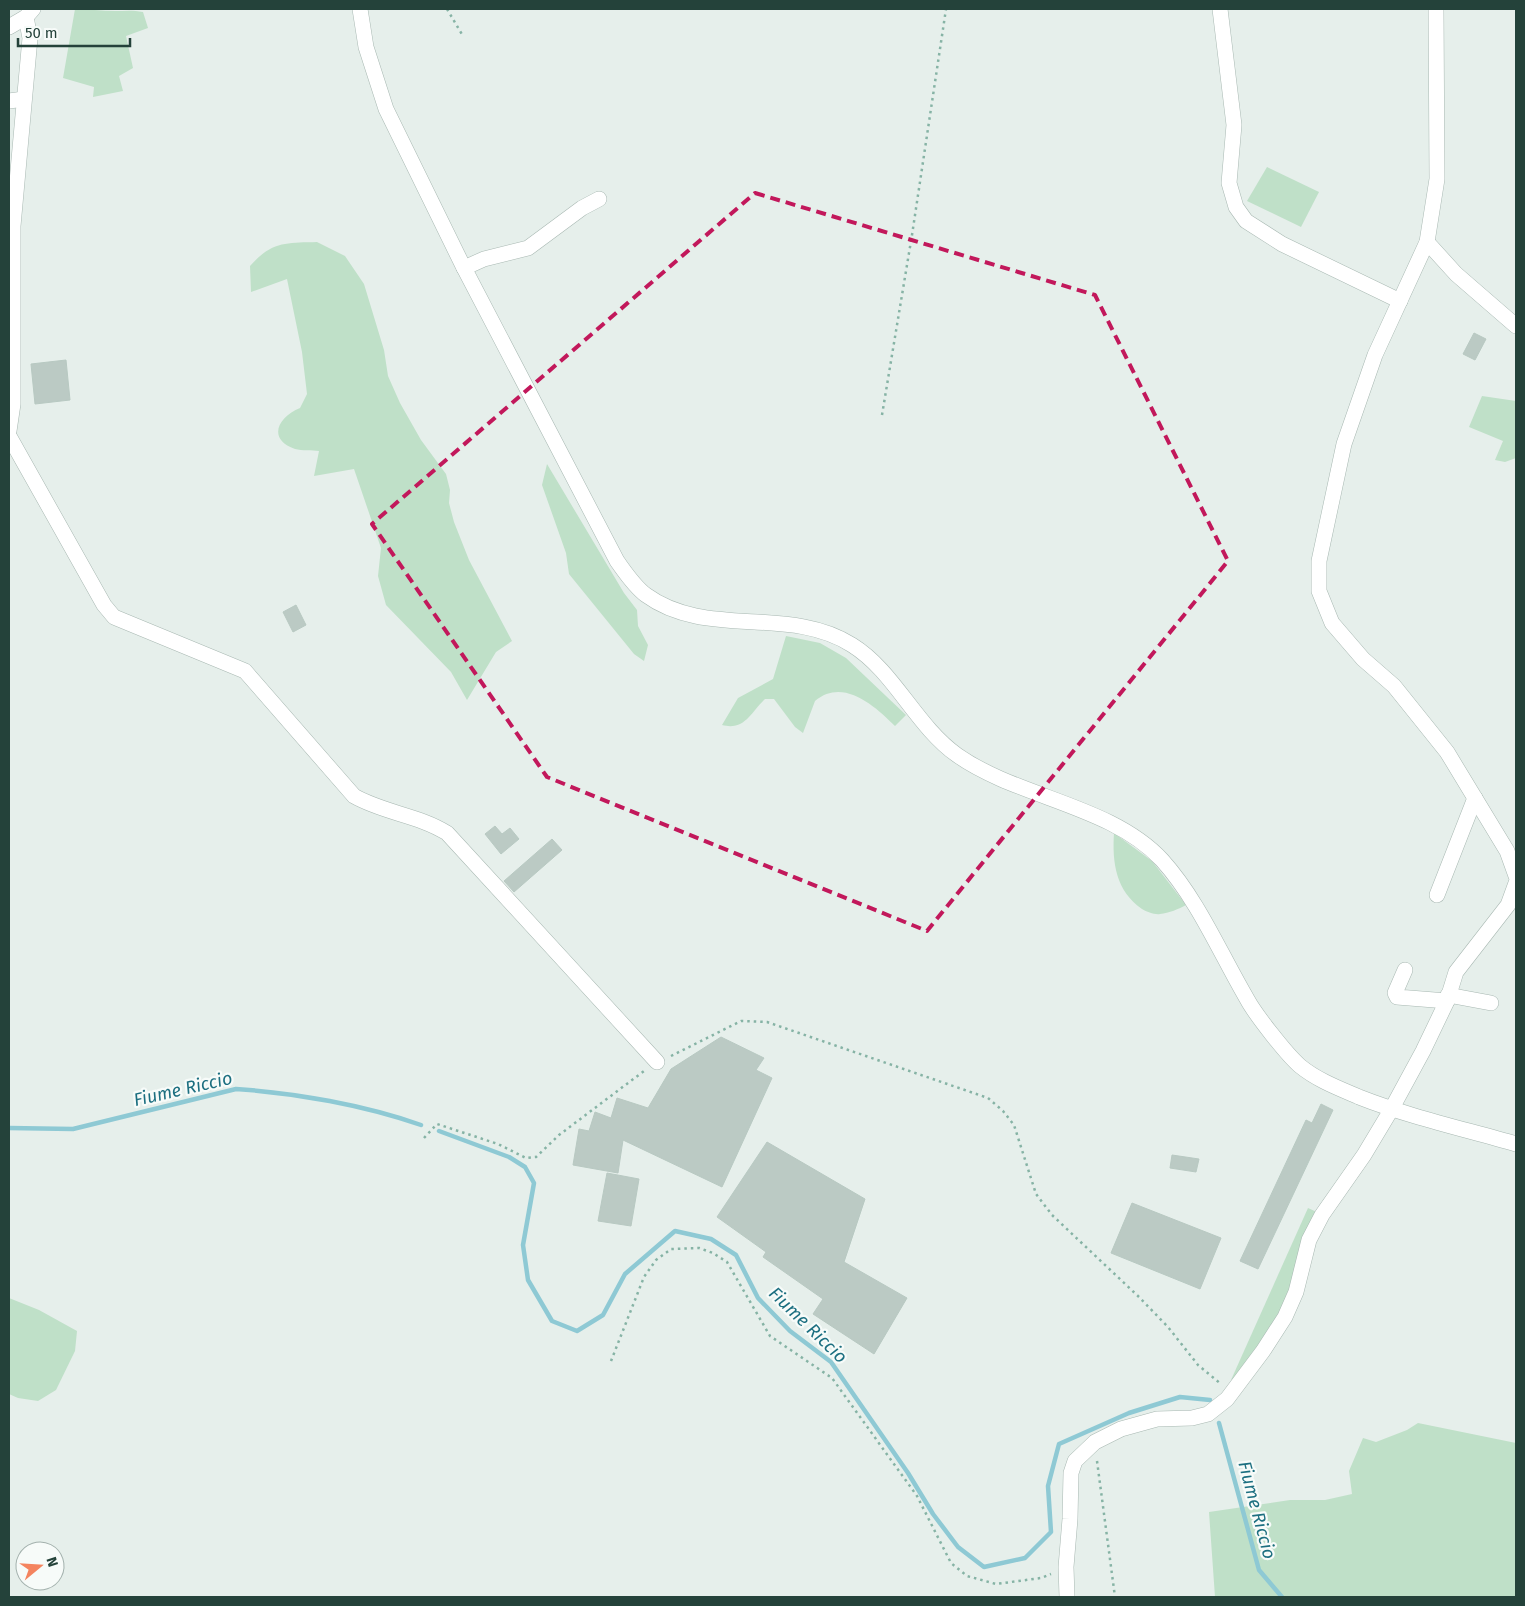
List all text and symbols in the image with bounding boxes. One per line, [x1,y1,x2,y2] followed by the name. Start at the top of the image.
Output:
[18,15,130,47] scale bar
[25,24,58,42] text: 50 m
[132,1067,234,1111] water label: Fiume Riccio
[764,1282,852,1368] water label: Fiume Riccio
[1233,1459,1281,1561] water label: Fiume Riccio
[15,1541,65,1591] north arrow
[42,1555,61,1569] text: N

